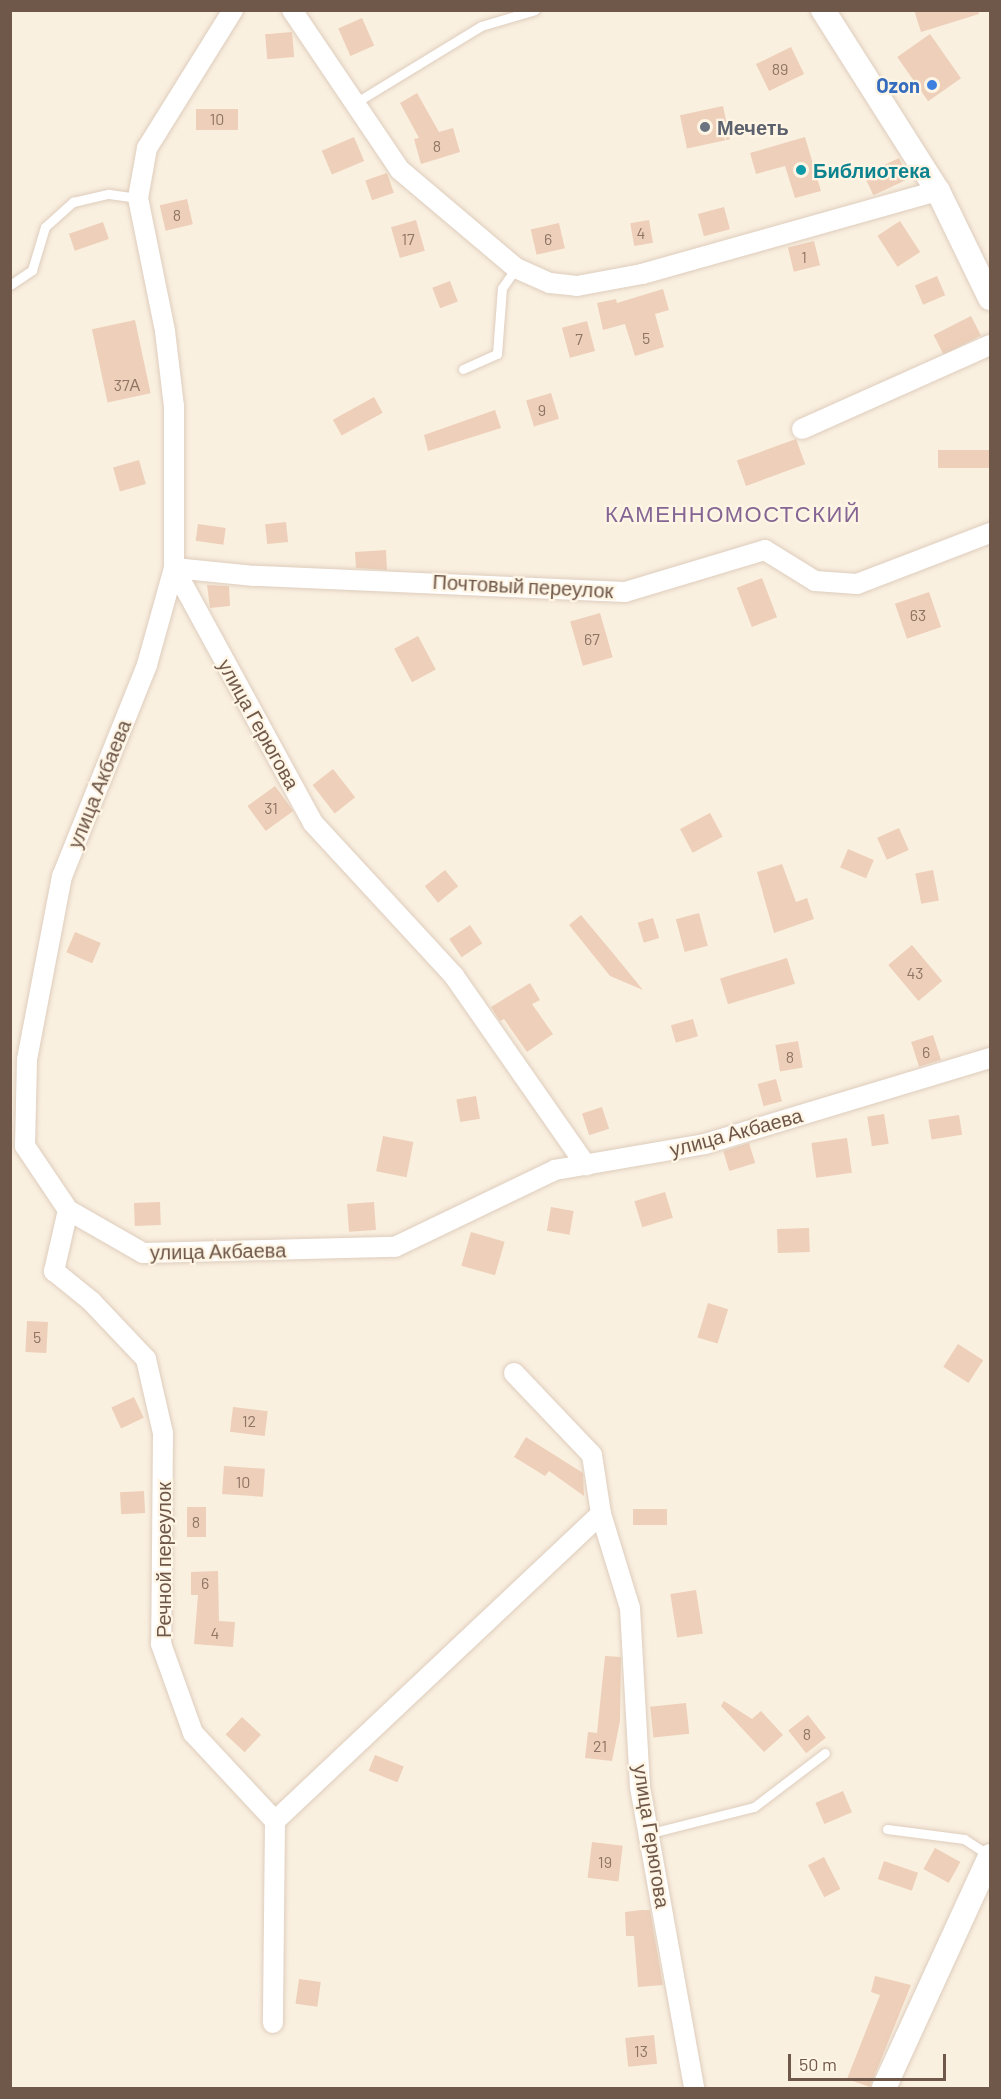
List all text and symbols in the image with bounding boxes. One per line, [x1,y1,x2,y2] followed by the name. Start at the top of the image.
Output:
[772,59,788,79] house number: 89
[876,73,920,97] place label: Ozon
[925,78,939,92] marker: Ozon
[210,109,224,129] house number: 10
[717,115,789,139] place label: Мечеть
[698,120,712,134] marker: Мечеть
[433,136,441,156] house number: 8
[813,158,930,182] place label: Библиотека
[794,163,808,177] marker: Библиотека
[173,205,181,225] house number: 8
[637,223,645,243] house number: 4
[401,229,415,249] house number: 17
[544,229,552,249] house number: 6
[801,247,807,267] house number: 1
[642,328,650,348] house number: 5
[575,329,583,349] house number: 7
[114,375,140,395] house number: 37А
[538,400,546,420] house number: 9
[605,501,861,527] district label: КАМЕННОМОСТСКИЙ
[432,569,614,603] street label: Почтовый переулок
[910,605,926,625] house number: 63
[584,629,600,649] house number: 67
[213,655,305,793] street label: улица Герюгова
[62,716,136,852] street label: улица Акбаева
[264,798,278,818] house number: 31
[906,963,924,983] house number: 43
[922,1042,930,1062] house number: 6
[786,1047,794,1067] house number: 8
[667,1103,805,1161] street label: улица Акбаева
[150,1238,286,1264] street label: улица Акбаева
[33,1327,41,1347] house number: 5
[242,1411,256,1431] house number: 12
[236,1472,250,1492] house number: 10
[151,1482,175,1638] street label: Речной переулок
[192,1512,200,1532] house number: 8
[201,1573,209,1593] house number: 6
[211,1623,219,1643] house number: 4
[803,1724,811,1744] house number: 8
[593,1736,607,1756] house number: 21
[629,1762,675,1910] street label: улица Герюгова
[598,1852,612,1872] house number: 19
[634,2041,648,2061] house number: 13
[791,2042,948,2080] scale bar
[799,2053,837,2075] text: 50 m

